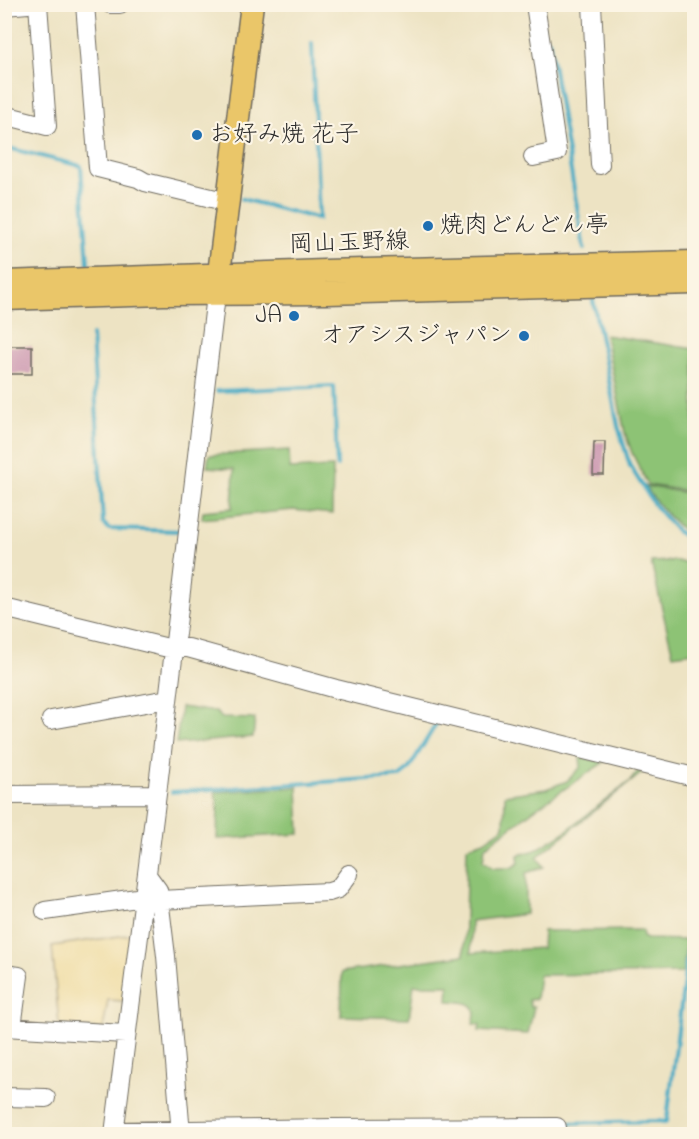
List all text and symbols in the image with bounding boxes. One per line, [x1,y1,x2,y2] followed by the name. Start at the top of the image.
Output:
[209,118,359,153] place label: お好み焼 花子
[190,128,204,142] marker: お好み焼 花子
[440,209,609,244] place label: 焼肉どんどん亭
[421,219,435,233] marker: 焼肉どんどん亭
[288,224,410,264] street label: 岡山玉野線
[256,299,282,334] place label: JA
[287,309,301,323] marker: JA
[320,319,512,354] place label: オアシスジャパン
[517,329,531,343] marker: オアシスジャパン

